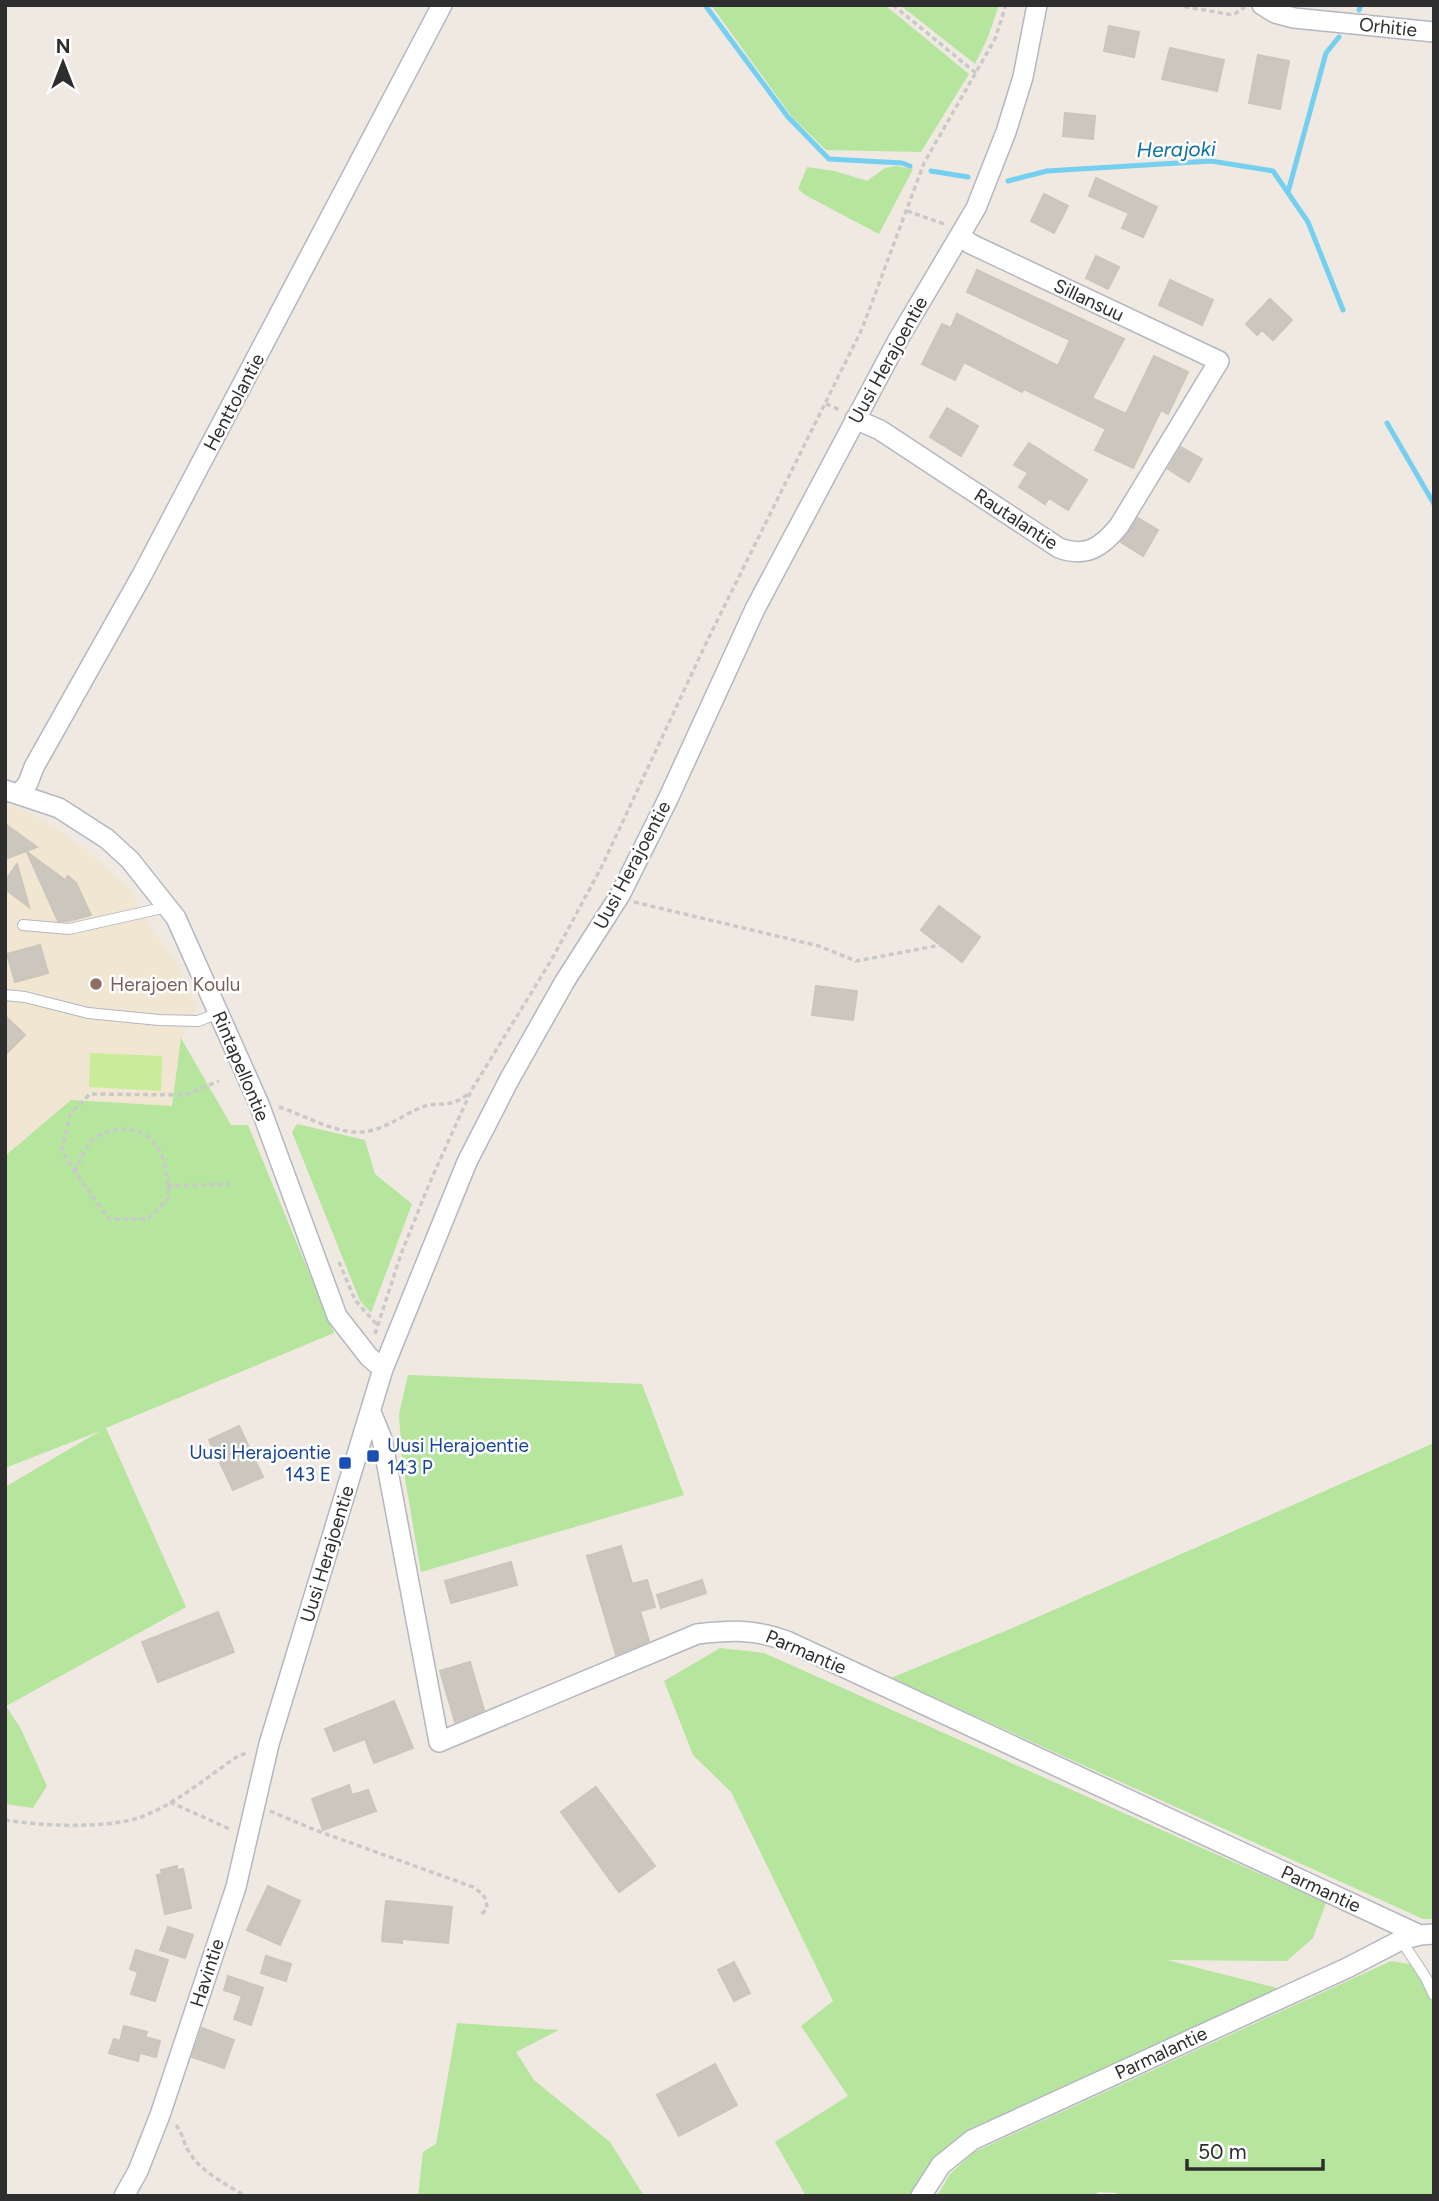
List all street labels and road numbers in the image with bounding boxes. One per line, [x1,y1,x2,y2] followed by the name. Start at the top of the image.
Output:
[1358,13,1418,41] street label: Orhitie
[1050,274,1128,326] street label: Sillansuu
[844,292,932,428] street label: Uusi Herajoentie
[199,349,269,455] street label: Henttolantie
[970,483,1062,555] street label: Rautalantie
[589,797,675,933] street label: Uusi Herajoentie
[208,1008,274,1124] street label: Rintapellontie
[295,1483,359,1625] street label: Uusi Herajoentie
[762,1625,850,1679] street label: Parmantie
[1277,1861,1365,1917] street label: Parmantie
[185,1936,229,2010] street label: Havintie
[1111,2022,1211,2084] street label: Parmalantie

